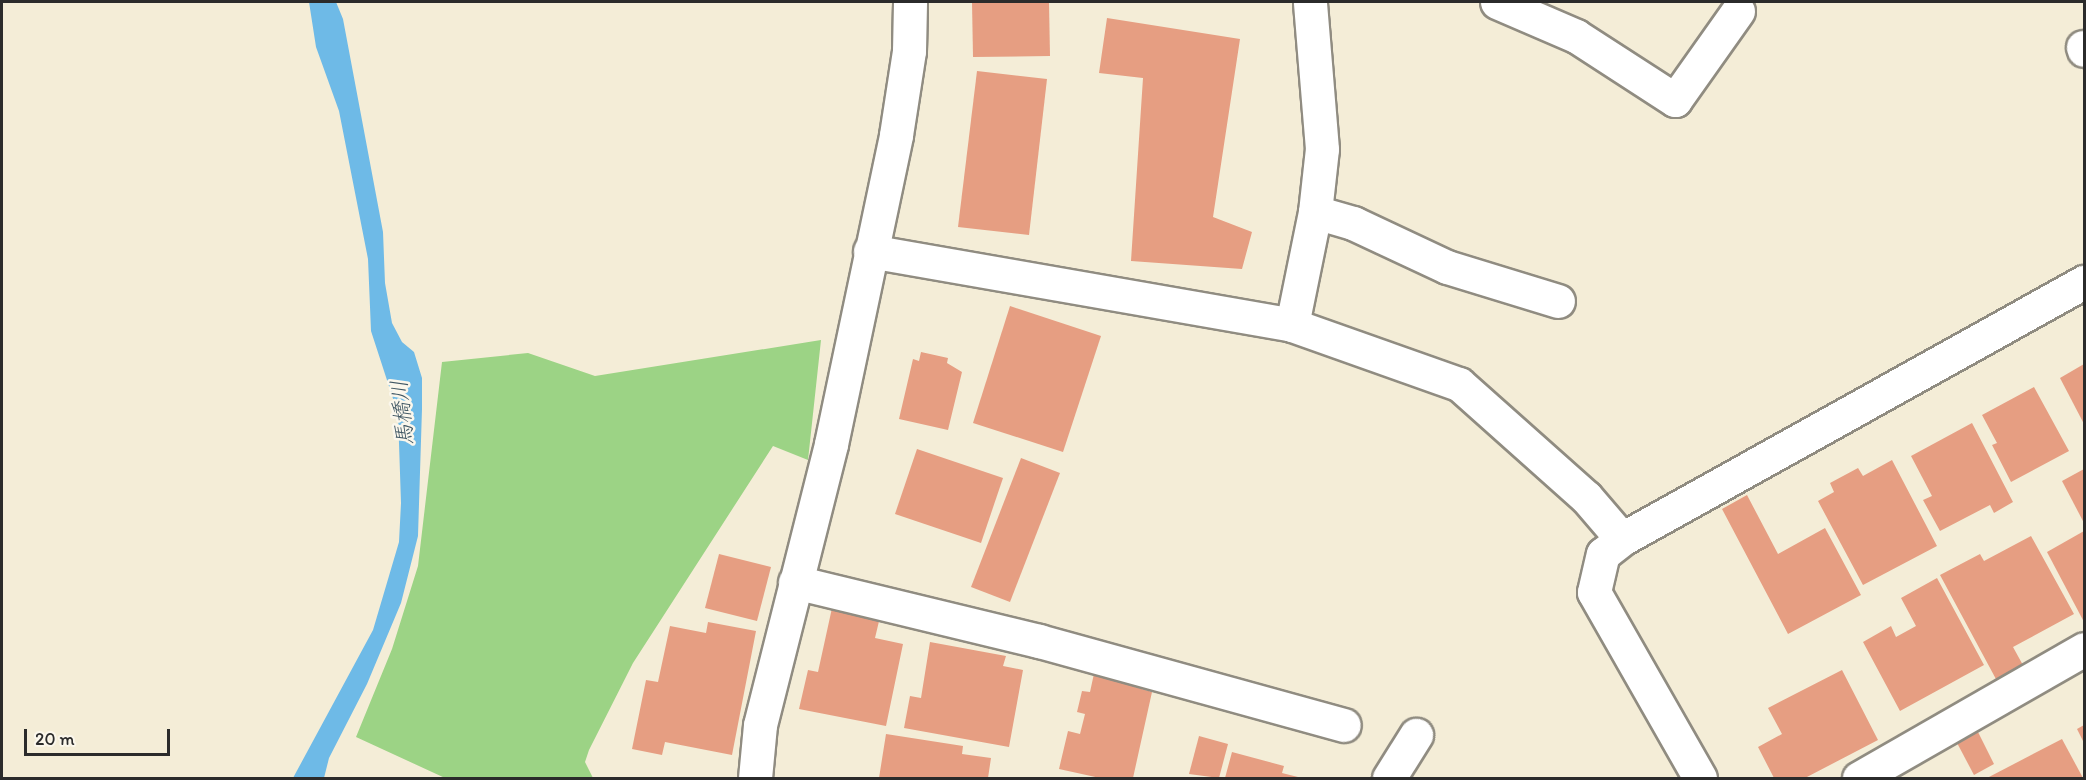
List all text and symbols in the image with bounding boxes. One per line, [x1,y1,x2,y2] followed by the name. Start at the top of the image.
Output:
[385,379,419,447] water label: 馬橋川
[27,717,172,755] scale bar
[35,728,75,750] text: 20 m

